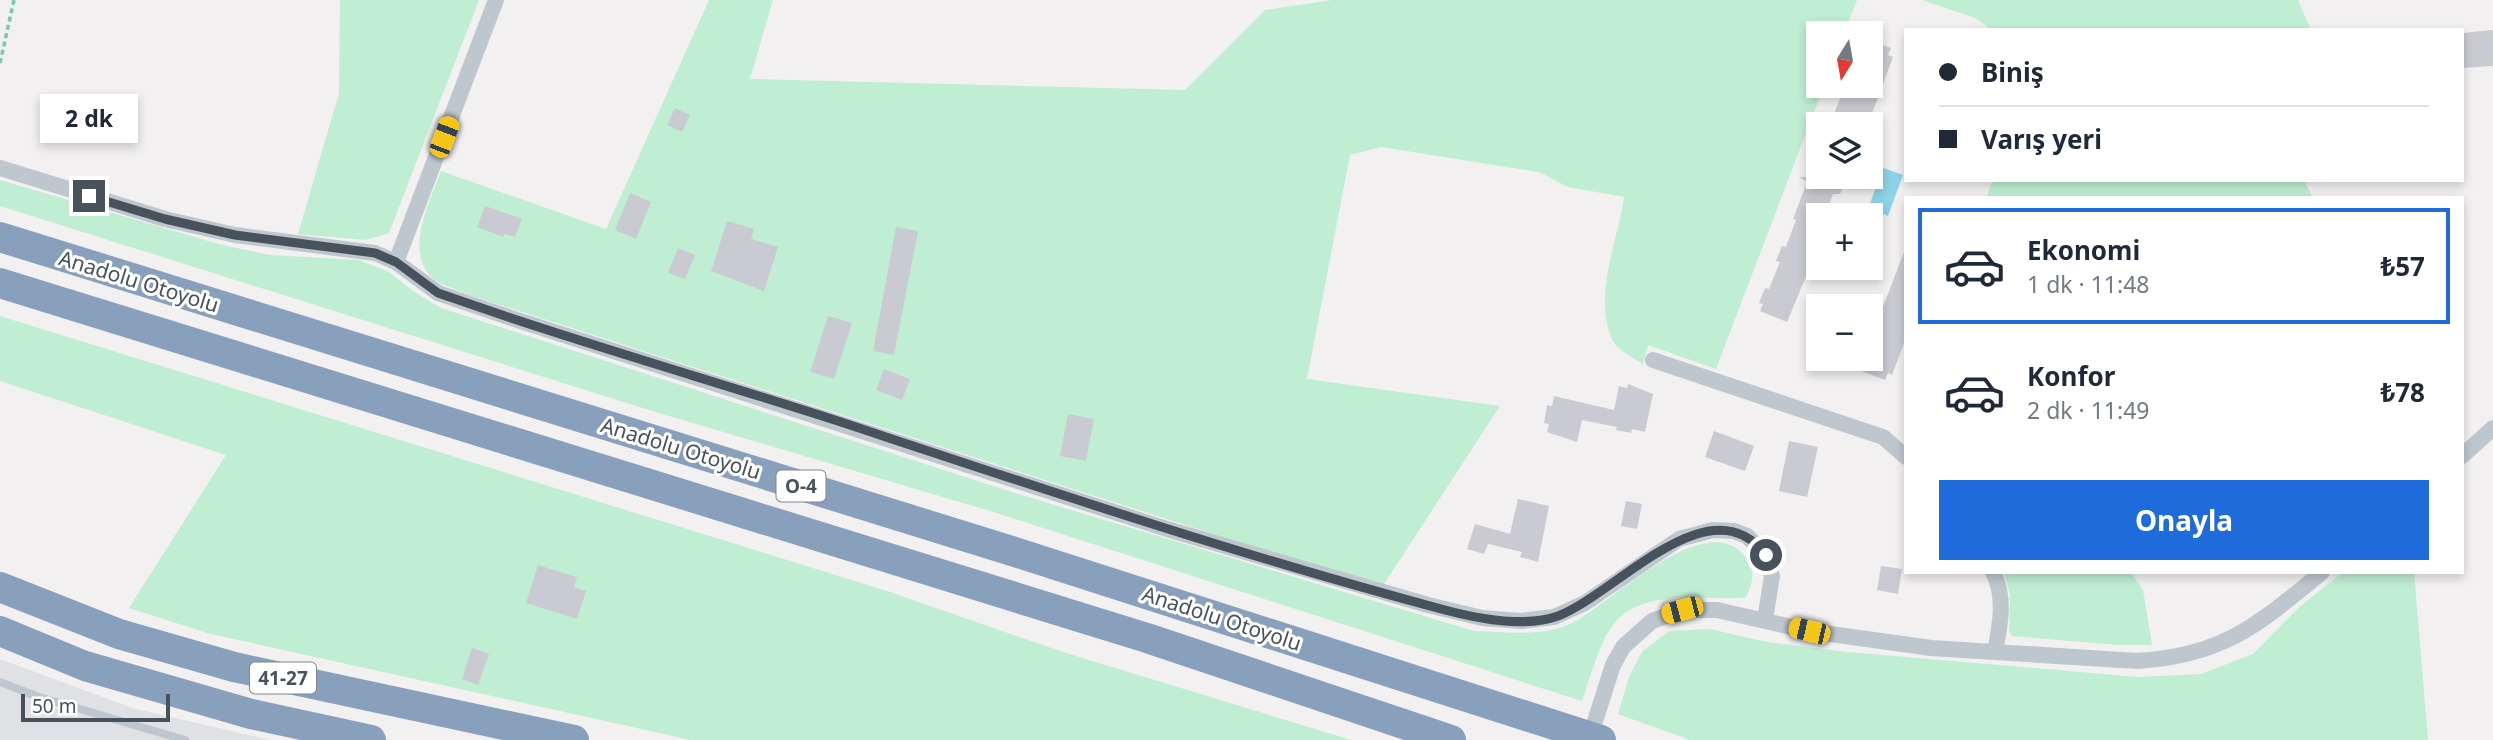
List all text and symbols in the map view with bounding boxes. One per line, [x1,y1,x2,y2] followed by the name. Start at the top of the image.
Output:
[1806,21,1883,98] north arrow
[1806,21,1883,371] map controls
[1981,54,2044,90] text: Biniş
[40,94,138,144] callout: 2 dk
[65,102,113,134] text: 2 dk
[1806,112,1883,189] button: layers
[427,114,462,160] car
[1981,121,2102,157] text: Varış yeri
[73,180,105,212] route end
[1806,203,1883,280] button: +
[2027,232,2140,268] text: Ekonomi
[1943,235,2006,298] icon: car
[56,243,222,319] street label: Anadolu Otoyolu
[2380,248,2425,284] text: ₺57
[2027,268,2149,300] text: 1 dk · 11:48
[1806,294,1883,371] button: −
[2027,358,2115,394] text: Konfor
[1943,361,2006,424] icon: car
[2380,374,2425,410] text: ₺78
[2027,394,2149,426] text: 2 dk · 11:49
[598,410,764,486] street label: Anadolu Otoyolu
[776,471,826,502] road number: O-4
[1939,480,2429,560] button: Onayla
[1750,539,1782,571] route start
[1139,579,1305,657] street label: Anadolu Otoyolu
[1659,594,1706,626] car
[1787,616,1832,646] car
[250,663,316,694] road number: 41-27
[21,691,170,723] scale bar
[32,693,76,719] text: 50 m

